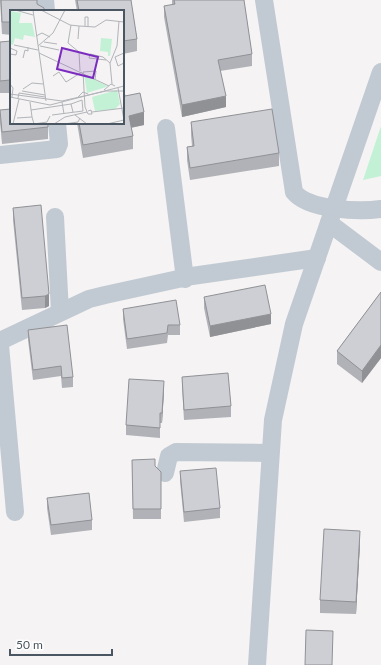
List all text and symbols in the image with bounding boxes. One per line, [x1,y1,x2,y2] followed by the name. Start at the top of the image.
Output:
[10,10,124,124] inset map
[10,631,112,657] scale bar
[16,637,43,652] text: 50 m

